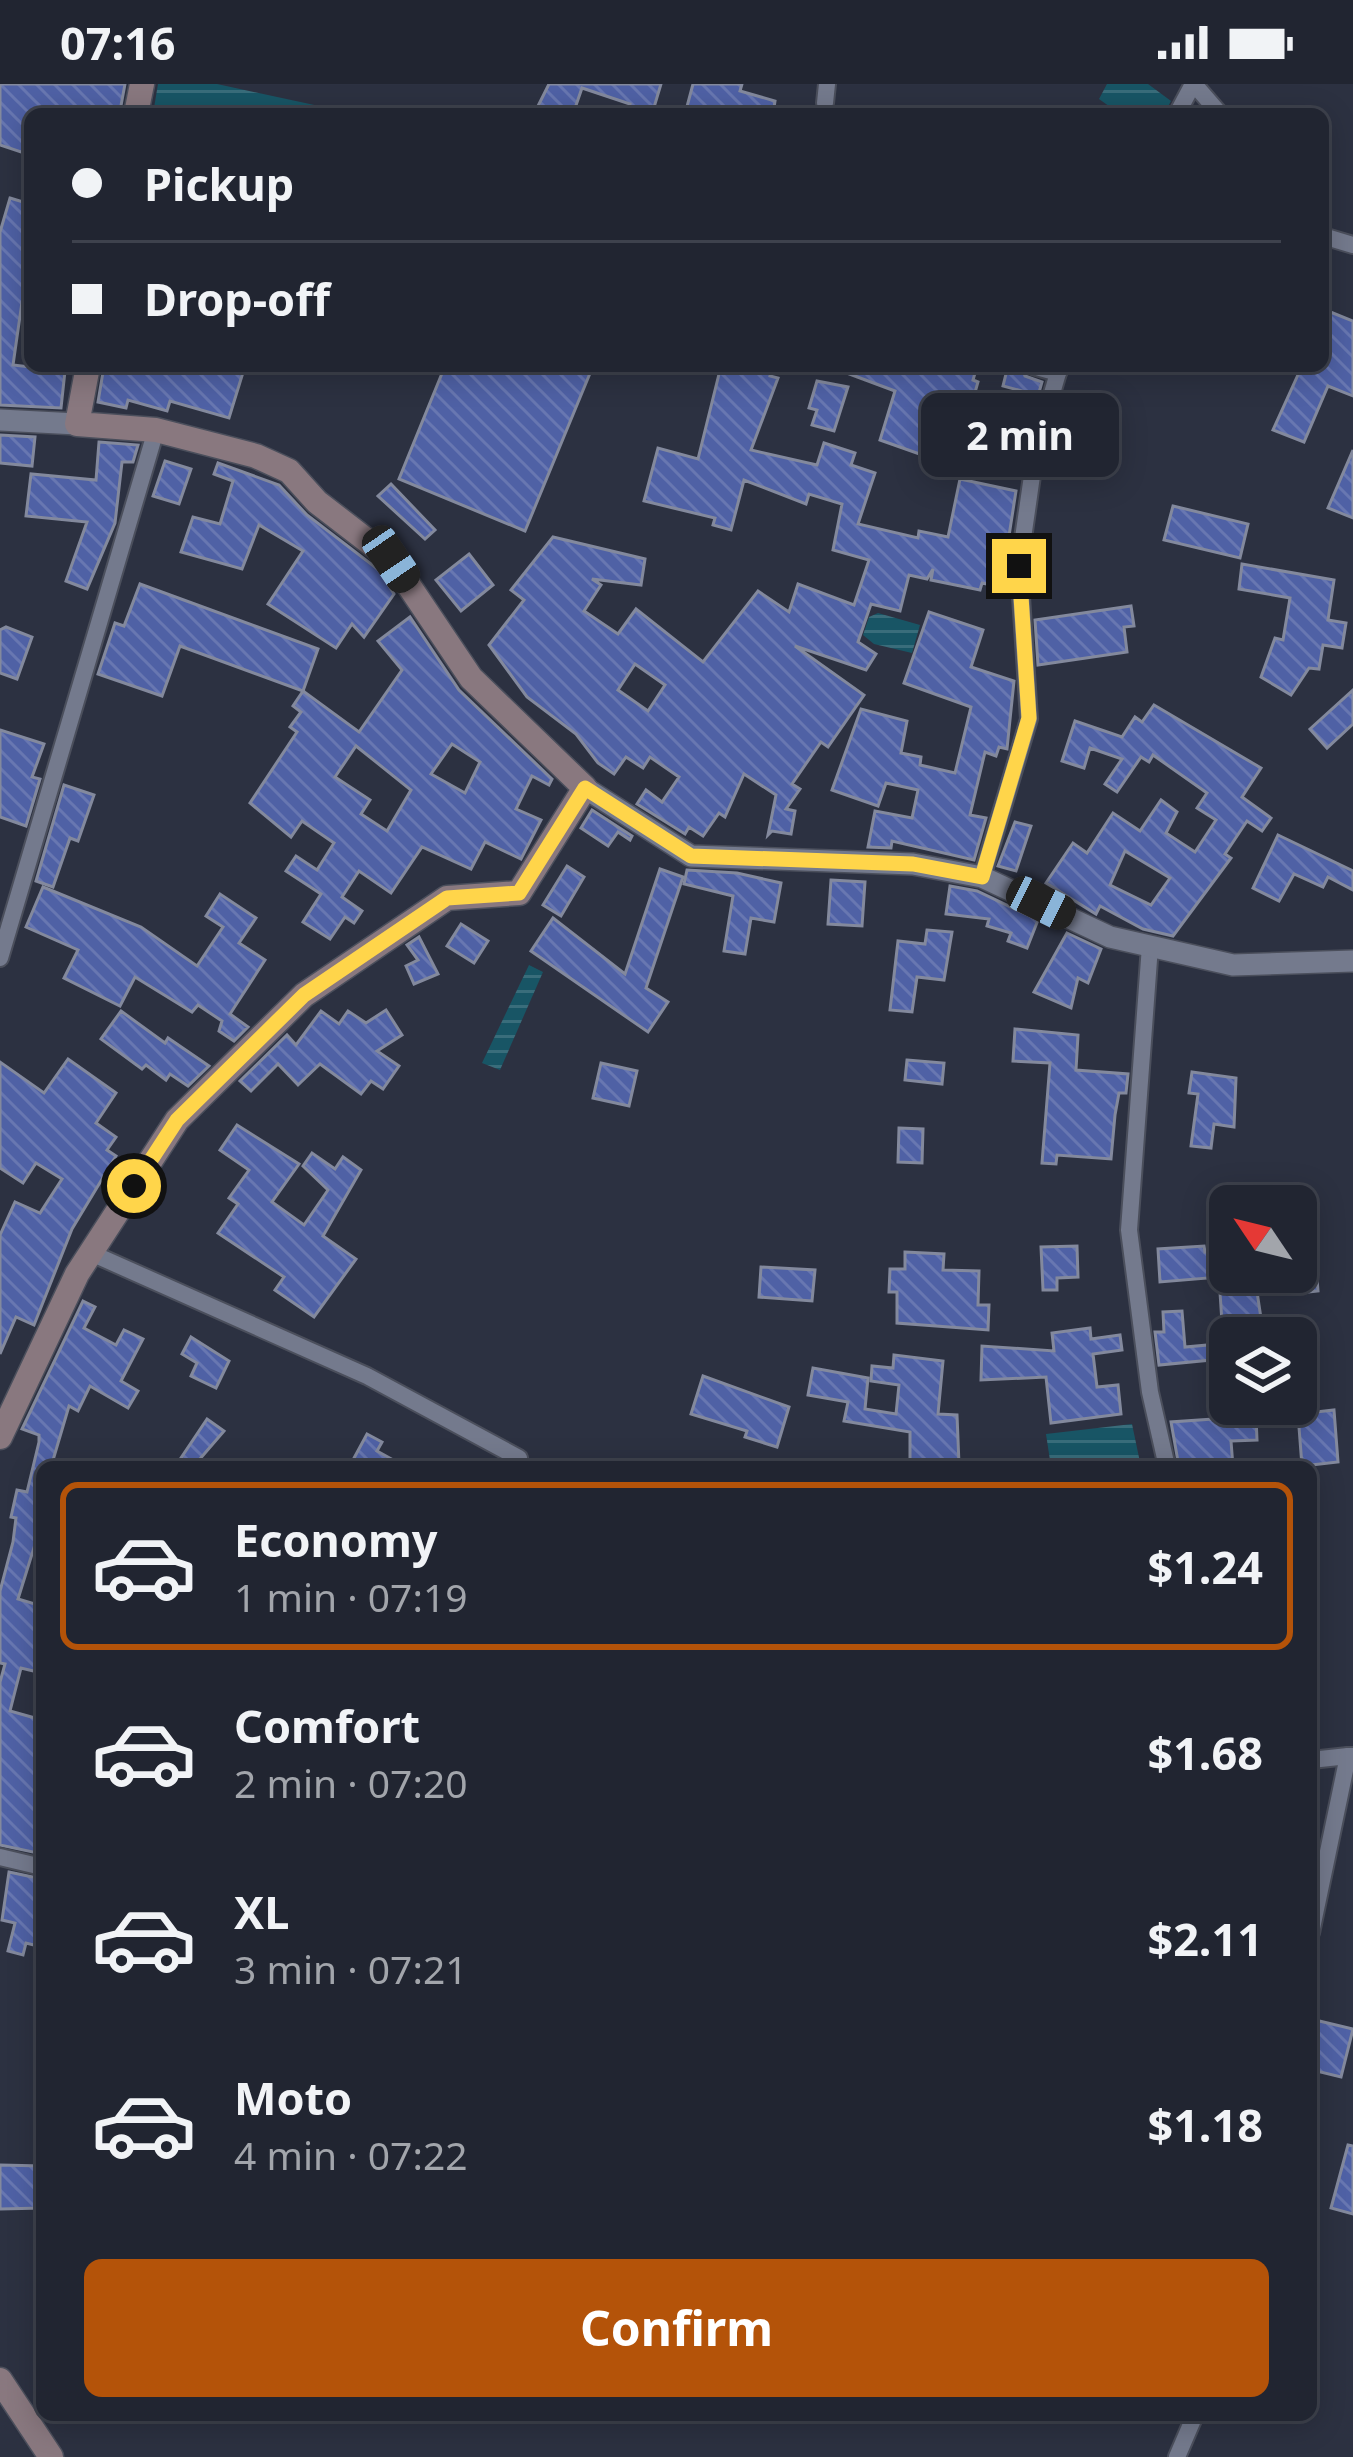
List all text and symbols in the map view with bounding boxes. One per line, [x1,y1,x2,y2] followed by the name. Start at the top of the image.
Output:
[60,12,176,73] text: 07:16
[144,153,294,214] text: Pickup
[144,268,330,329] text: Drop-off
[920,392,1118,476] callout: 2 min
[966,408,1074,461] text: 2 min
[356,519,426,599] car
[992,539,1046,593] route end
[1001,871,1081,935] car
[107,1159,161,1213] route start
[1209,1185,1317,1293] north arrow
[1209,1185,1317,1425] map controls
[1209,1317,1317,1425] button: layers
[234,1509,438,1570] text: Economy
[90,1512,198,1620] icon: car
[1147,1536,1263,1597] text: $1.24
[234,1570,468,1623] text: 1 min · 07:19
[234,1695,420,1756] text: Comfort
[90,1698,198,1806] icon: car
[1147,1722,1263,1783] text: $1.68
[234,1756,468,1809] text: 2 min · 07:20
[234,1881,289,1942] text: XL
[90,1884,198,1992] icon: car
[1147,1908,1263,1969] text: $2.11
[234,1942,468,1995] text: 3 min · 07:21
[234,2067,352,2128] text: Moto
[90,2070,198,2178] icon: car
[1147,2094,1263,2155] text: $1.18
[234,2128,468,2181] text: 4 min · 07:22
[84,2259,1269,2397] button: Confirm

